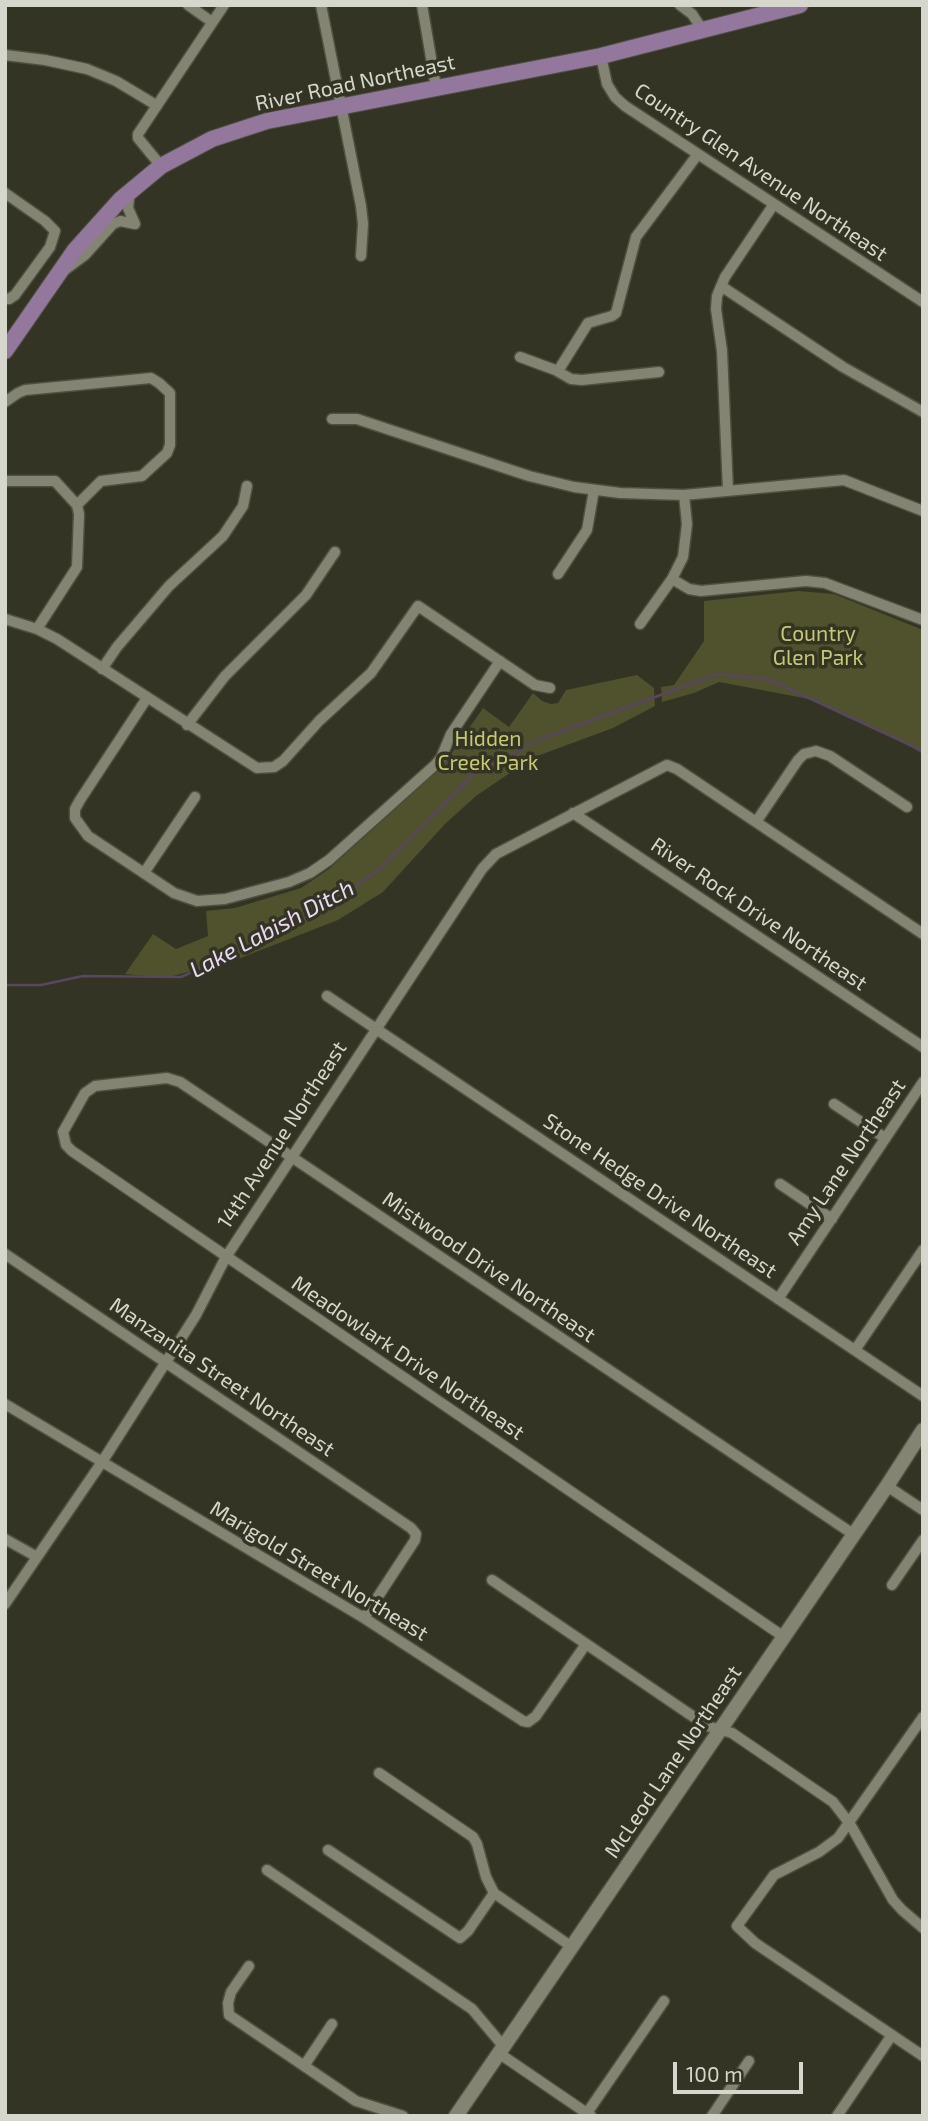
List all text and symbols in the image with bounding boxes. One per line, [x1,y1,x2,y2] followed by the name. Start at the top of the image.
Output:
[253,50,457,116] street label: River Road Northeast
[630,78,892,266] street label: Country Glen Avenue Northeast
[773,621,863,671] park label: Country Glen Park
[438,726,538,776] park label: Hidden Creek Park
[646,832,872,996] street label: River Rock Drive Northeast
[185,874,359,984] water label: Lake Labish Ditch
[212,1037,352,1233] street label: 14th Avenue Northeast
[781,1074,911,1250] street label: Amy Lane Northeast
[539,1108,781,1284] street label: Stone Hedge Drive Northeast
[378,1186,600,1348] street label: Mistwood Drive Northeast
[287,1271,529,1445] street label: Meadowlark Drive Northeast
[105,1292,339,1462] street label: Manzanita Street Northeast
[205,1496,433,1646] street label: Marigold Street Northeast
[599,1661,747,1863] street label: McLeod Lane Northeast
[676,2048,806,2092] scale bar
[686,2061,743,2086] text: 100 m

